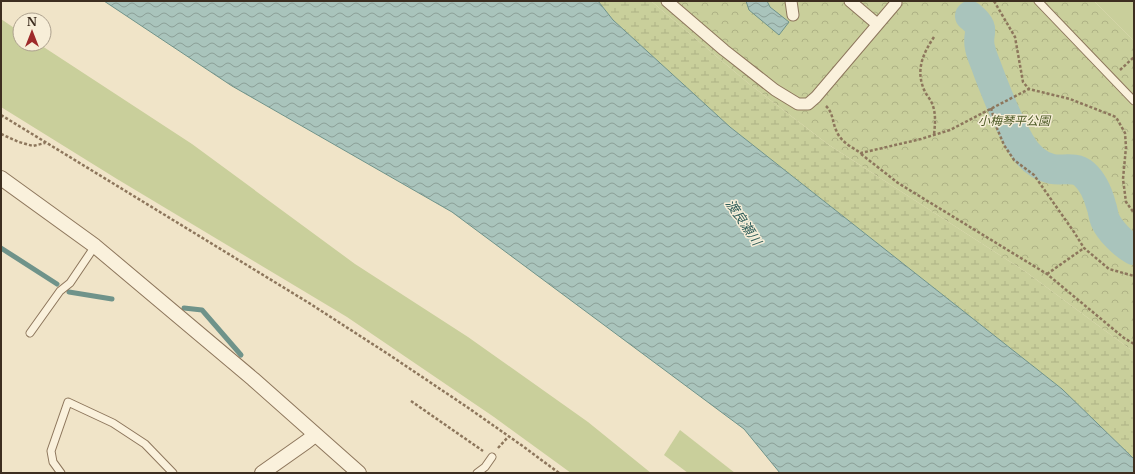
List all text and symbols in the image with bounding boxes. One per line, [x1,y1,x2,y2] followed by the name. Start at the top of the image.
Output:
[12,12,52,52] north arrow
[27,15,38,29] text: N
[978,113,1052,128] park label: 小梅琴平公園
[722,196,766,250] water label: 渡良瀬川

